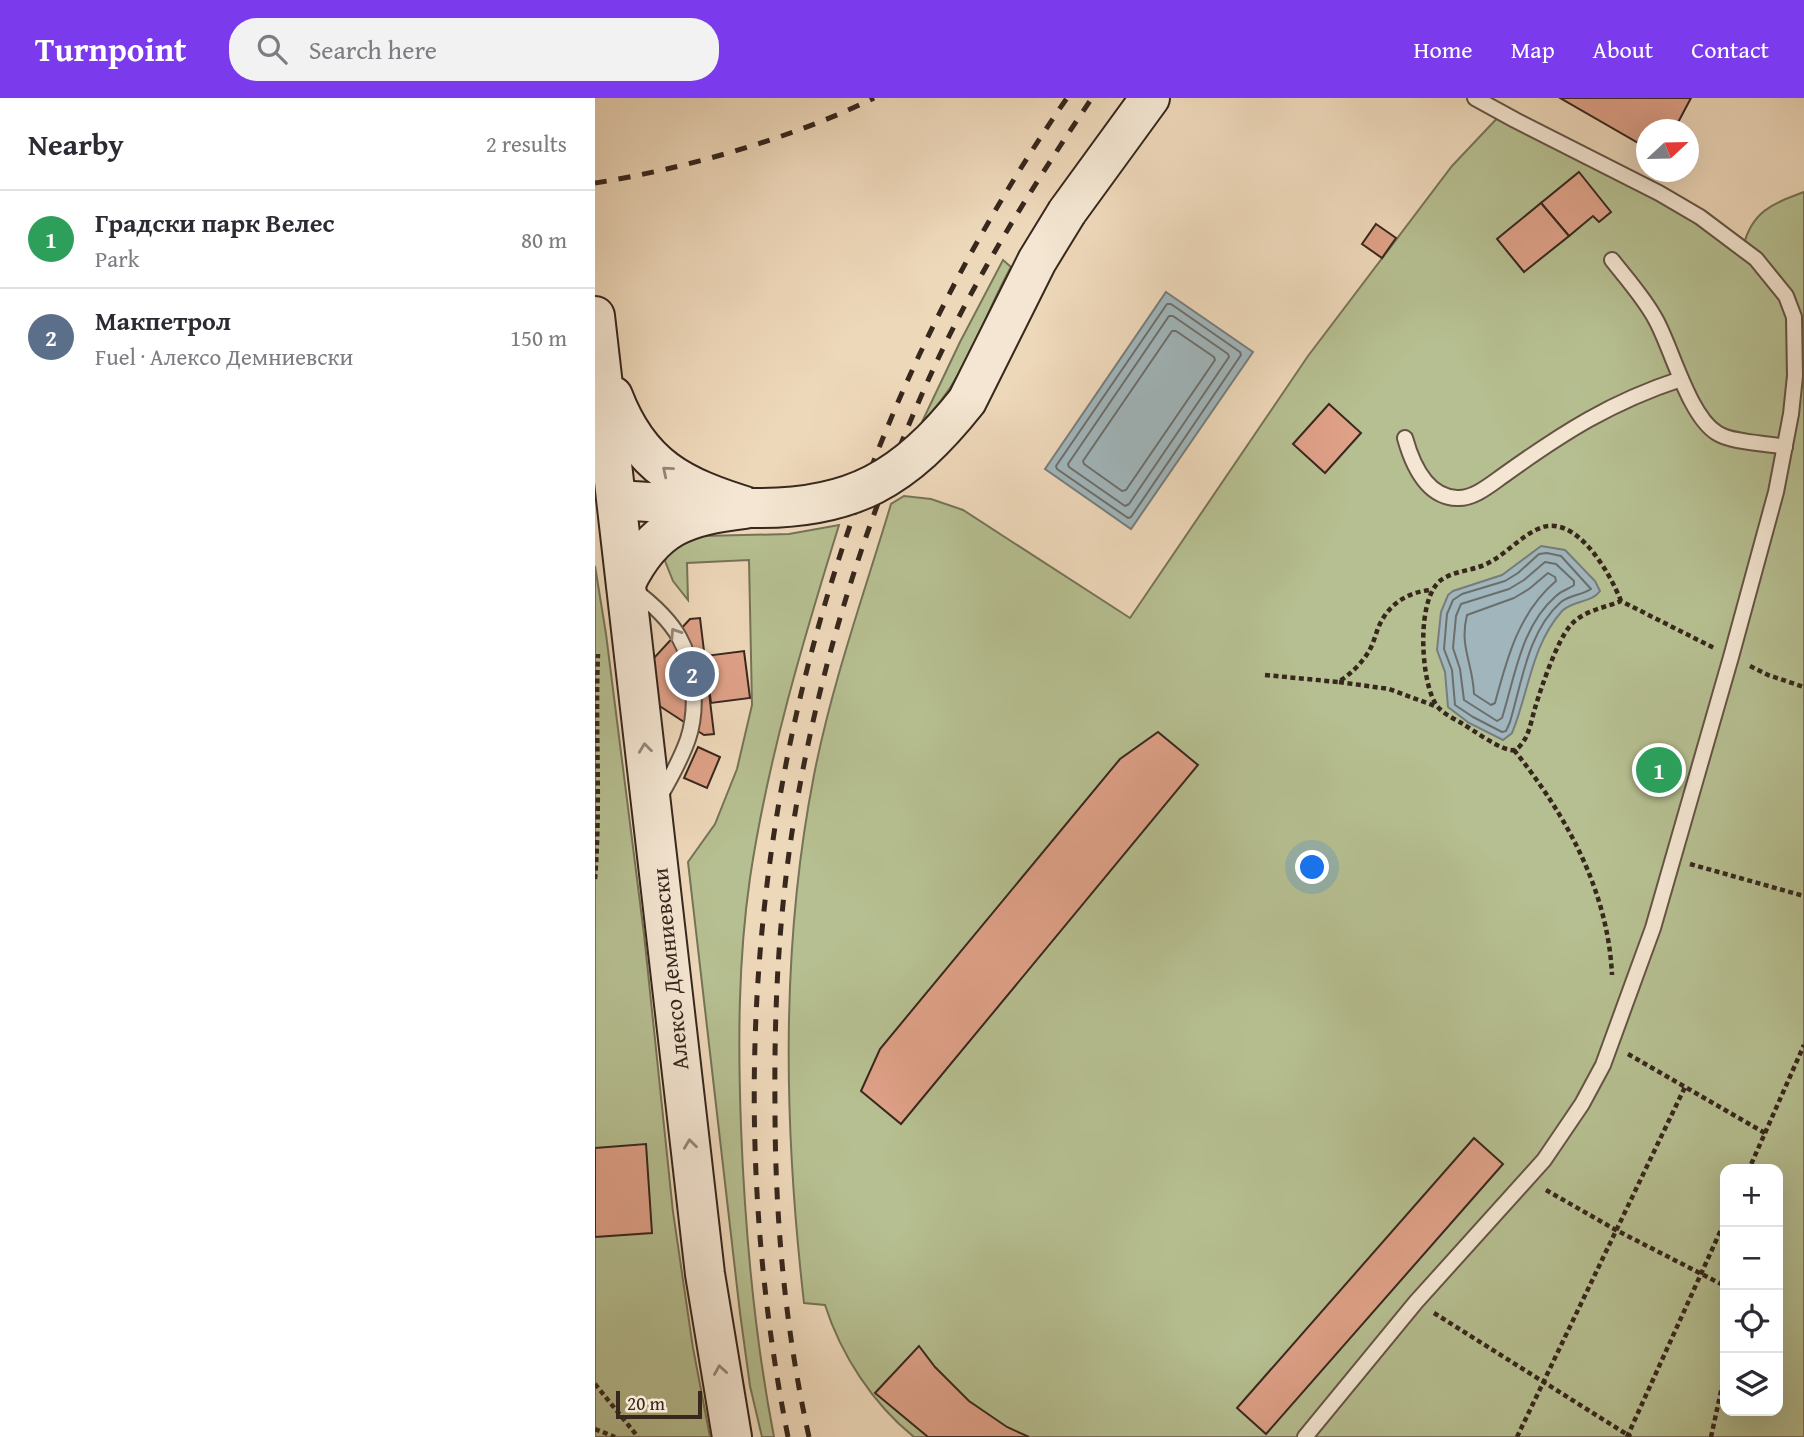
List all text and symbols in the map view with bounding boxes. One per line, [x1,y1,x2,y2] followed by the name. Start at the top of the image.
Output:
[229,18,719,81] search box
[35,25,187,73] text: Turnpoint
[253,30,291,68] icon: search
[309,30,437,69] text: Search here
[1414,32,1473,67] text: Home
[1511,32,1555,67] text: Map
[1593,32,1653,67] text: About
[1691,32,1769,67] text: Contact
[1636,119,1699,182] north arrow
[28,122,124,166] text: Nearby
[486,127,567,160] text: 2 results
[95,203,334,242] text: Градски парк Велес
[45,223,57,256] text: 1
[521,223,567,256] text: 80 m
[95,242,139,275] text: Park
[95,301,231,340] text: Макпетрол
[45,321,57,354] text: 2
[510,321,567,354] text: 150 m
[95,340,353,373] text: Fuel · Алексо Демниевски
[662,467,675,479] one-way arrow
[671,628,684,641] one-way arrow
[669,648,715,700] pin: 2
[637,742,652,754] one-way arrow
[1636,744,1682,796] pin: 1
[1295,850,1329,884] your location
[642,866,697,1072] street label: Алексо Демниевски
[682,1138,697,1150] one-way arrow
[1720,1164,1783,1416] map controls
[1720,1164,1783,1227] button: +
[1720,1227,1783,1290] button: −
[1720,1290,1783,1353] button: locate
[1720,1353,1783,1416] button: layers
[713,1364,728,1376] one-way arrow
[616,1388,702,1420] scale bar
[627,1389,665,1417] text: 20 m

